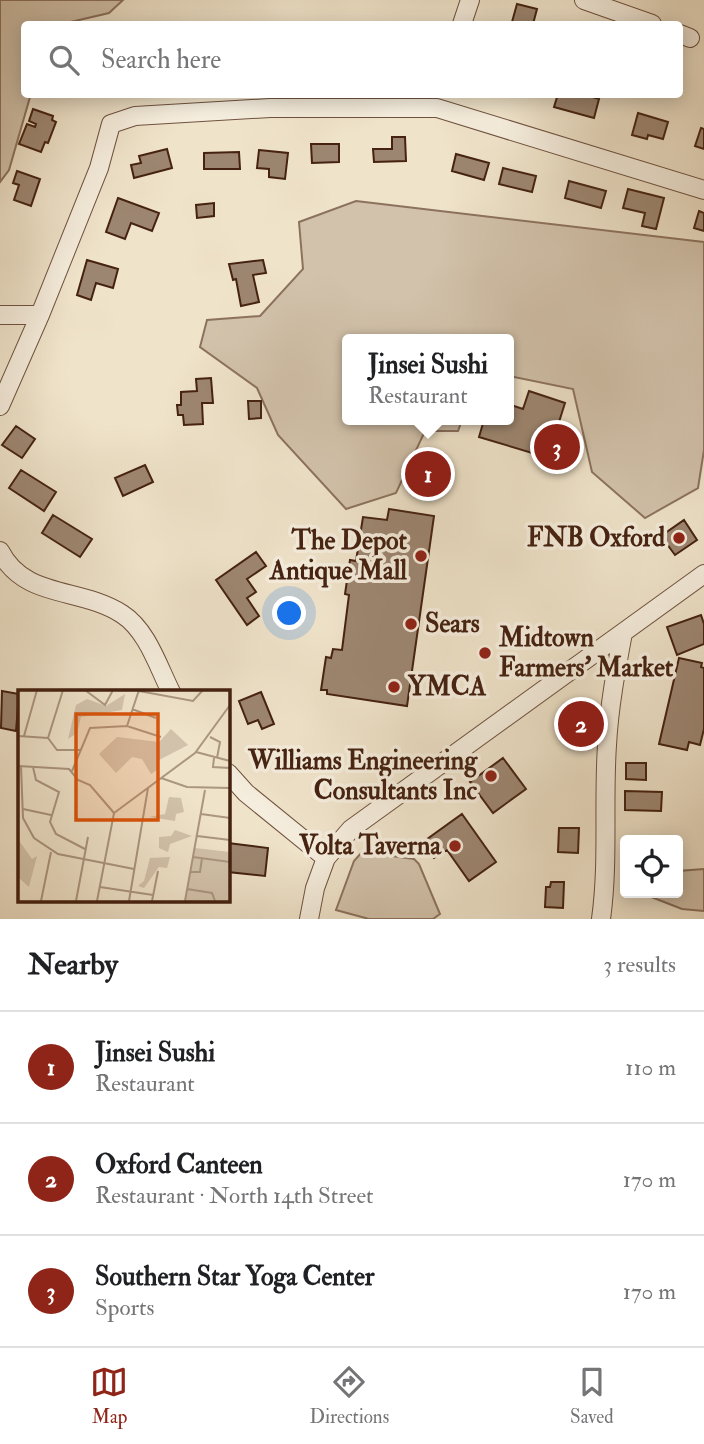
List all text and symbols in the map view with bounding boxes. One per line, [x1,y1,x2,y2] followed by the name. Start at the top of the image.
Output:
[21,21,683,98] search box
[45,41,83,79] icon: search
[101,44,221,76] text: Search here
[342,334,514,425] popup
[368,349,488,381] text: Jinsei Sushi
[368,381,468,410] text: Restaurant
[534,421,580,473] pin: 3
[405,448,451,500] pin: 1
[527,522,665,554] place label: FNB Oxford
[269,525,408,588] place label: The Depot Antique Mall
[671,530,687,546] marker: FNB Oxford
[413,548,429,564] marker: The Depot Antique Mall
[272,596,306,630] your location
[425,608,480,640] place label: Sears
[403,616,419,632] marker: Sears
[498,622,674,684] place label: Midtown Farmers' Market
[477,645,493,661] marker: Midtown Farmers' Market
[407,671,487,703] place label: YMCA
[386,679,402,695] marker: YMCA
[18,690,229,902] inset map
[558,698,604,750] pin: 2
[247,745,478,807] place label: Williams Engineering Consultants Inc
[483,768,499,784] marker: Williams Engineering Consultants Inc
[298,830,442,862] place label: Volta Taverna
[620,835,683,898] map controls
[620,835,683,898] button: locate
[447,838,463,854] marker: Volta Taverna
[28,946,118,983] text: Nearby
[603,950,676,979] text: 3 results
[95,1037,215,1069] text: Jinsei Sushi
[47,1053,55,1082] text: 1
[625,1053,676,1082] text: 110 m
[95,1069,195,1098] text: Restaurant
[95,1149,263,1181] text: Oxford Canteen
[45,1165,57,1194] text: 2
[623,1165,676,1194] text: 170 m
[95,1181,373,1210] text: Restaurant · North 14th Street
[95,1261,375,1293] text: Southern Star Yoga Center
[47,1277,55,1306] text: 3
[623,1277,676,1306] text: 170 m
[95,1293,154,1322] text: Sports
[90,1363,128,1429] tab: Map
[309,1363,389,1429] tab: Directions
[570,1363,614,1429] tab: Saved

